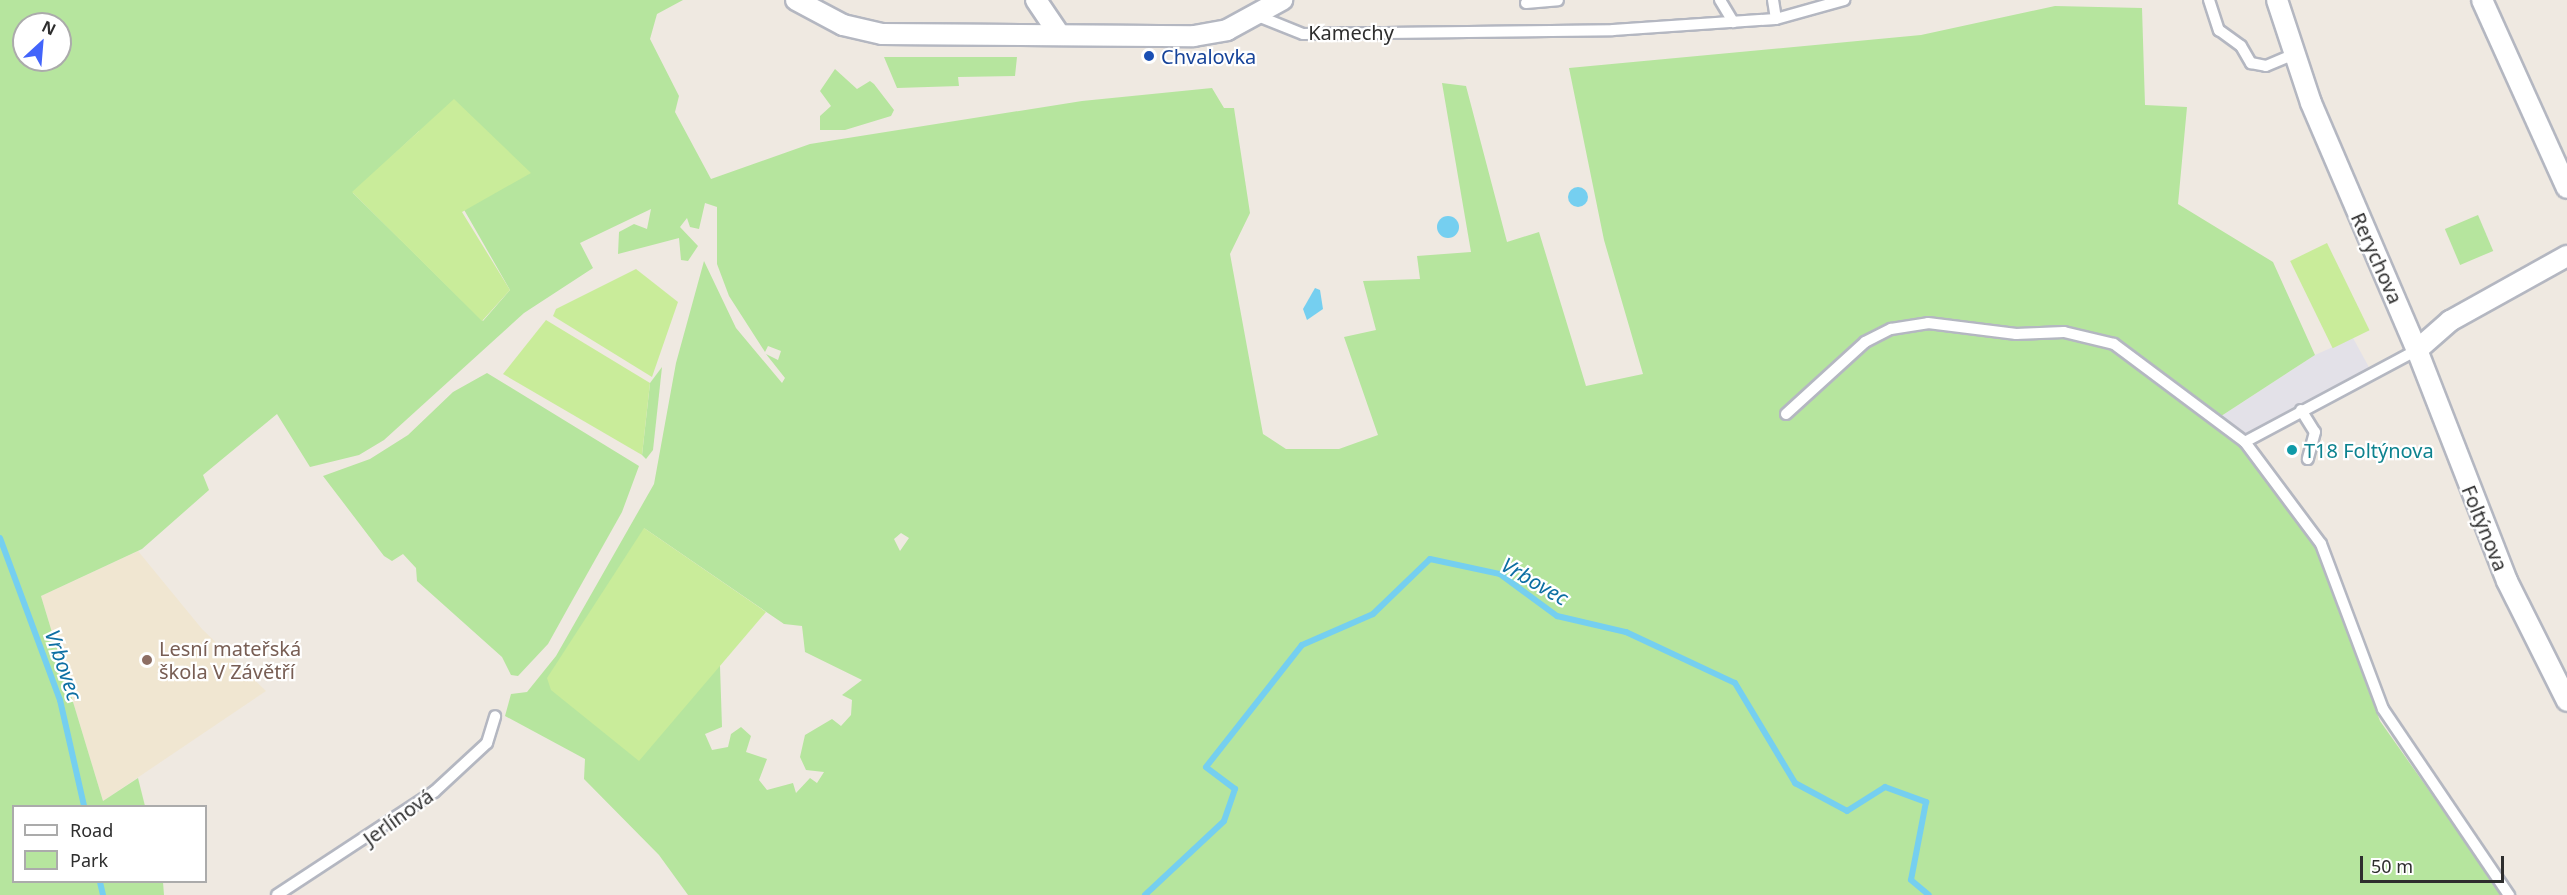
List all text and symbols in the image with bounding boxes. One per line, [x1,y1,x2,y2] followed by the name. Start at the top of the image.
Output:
[12,12,72,72] north arrow
[38,15,60,40] text: N
[1308,20,1394,44] street label: Kamechy
[1161,44,1256,68] place label: Chvalovka
[1142,49,1156,63] marker: Chvalovka
[2346,209,2408,307] street label: Rerychova
[2304,438,2434,462] place label: T18 Foltýnova
[2285,443,2299,457] marker: T18 Foltýnova
[2457,482,2513,574] street label: Foltýnova
[1497,552,1573,610] water label: Vrbovec
[40,626,88,704] water label: Vrbovec
[159,636,301,683] place label: Lesní mateřská škola V Závětří
[140,653,154,667] marker: Lesní mateřská škola V Závětří
[358,784,438,850] street label: Jerlínová
[12,805,207,883] legend
[70,818,113,842] text: Road
[2363,844,2507,882] scale bar
[70,848,108,872] text: Park
[2371,854,2413,878] text: 50 m

